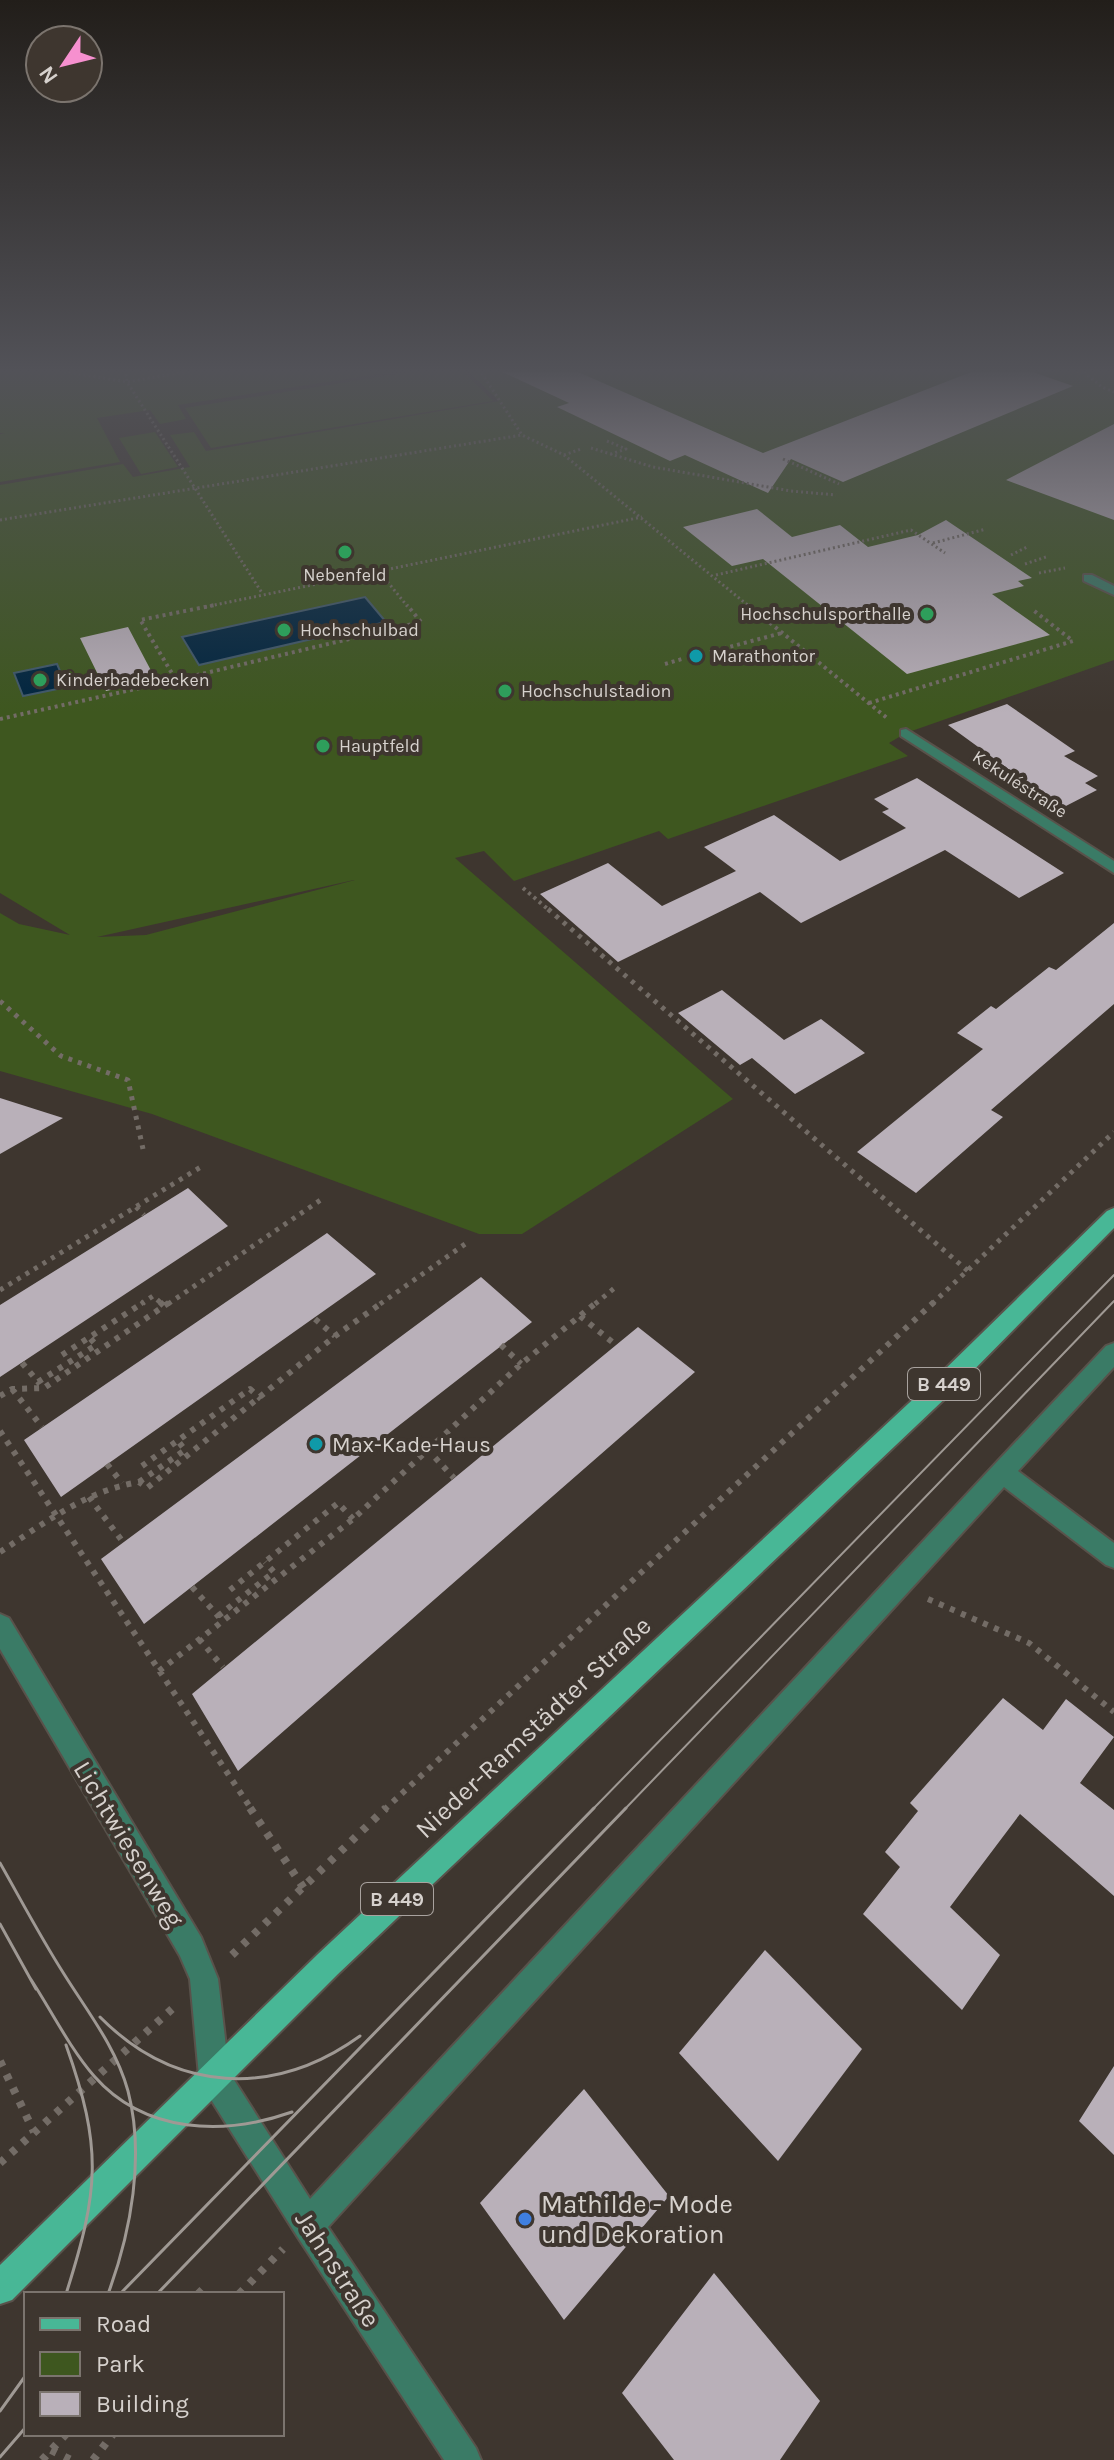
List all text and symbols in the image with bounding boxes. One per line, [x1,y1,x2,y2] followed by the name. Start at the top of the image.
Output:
[24,24,104,104] north arrow
[33,61,64,89] text: N
[336,543,354,561] marker: Nebenfeld
[303,564,387,586] place label: Nebenfeld
[740,603,911,625] place label: Hochschulsporthalle
[918,605,936,623] marker: Hochschulsporthalle
[300,619,419,641] place label: Hochschulbad
[275,621,293,639] marker: Hochschulbad
[712,645,816,667] place label: Marathontor
[687,647,705,665] marker: Marathontor
[56,669,210,691] place label: Kinderbadebecken
[31,671,49,689] marker: Kinderbadebecken
[521,680,671,702] place label: Hochschulstadion
[496,682,514,700] marker: Hochschulstadion
[339,735,420,757] place label: Hauptfeld
[314,737,332,755] marker: Hauptfeld
[969,745,1071,823] street label: Kekuléstraße
[908,1368,980,1400] road number: B 449
[332,1432,491,1458] place label: Max-Kade-Haus
[307,1435,325,1453] marker: Max-Kade-Haus
[409,1610,658,1845] street label: Nieder-Ramstädter Straße
[67,1756,191,1933] street label: Lichtwiesenweg
[361,1883,433,1915] road number: B 449
[541,2189,733,2250] place label: Mathilde - Mode und Dekoration
[288,2205,387,2333] street label: Jahnstraße
[516,2210,534,2228] marker: Mathilde - Mode und Dekoration
[24,2292,284,2436] legend
[96,2310,151,2338] text: Road
[96,2350,145,2378] text: Park
[96,2390,189,2418] text: Building

